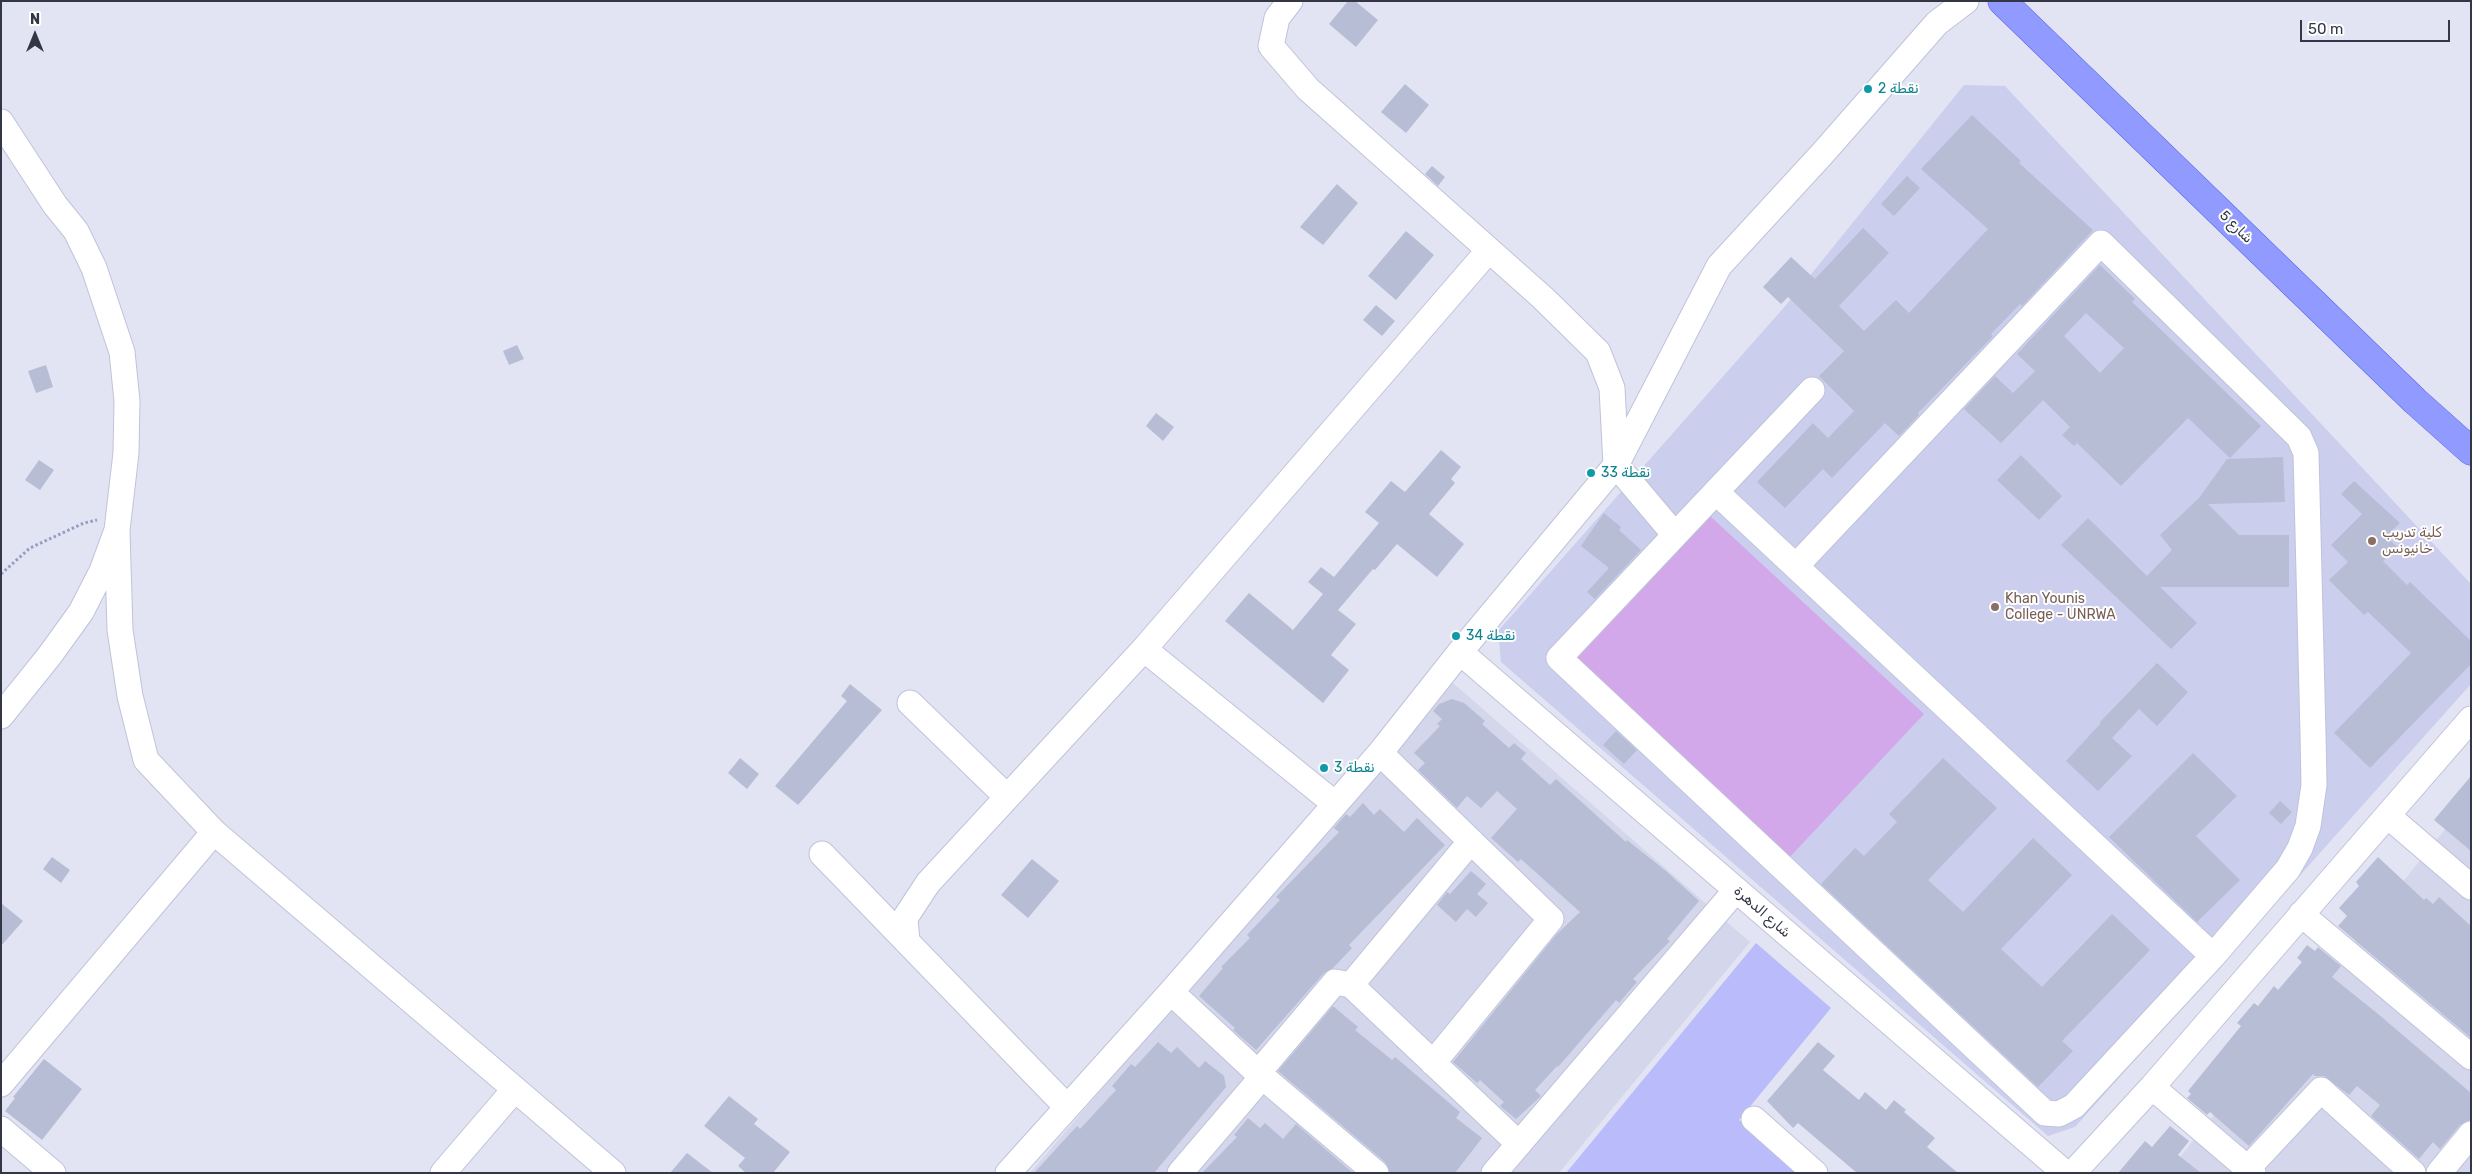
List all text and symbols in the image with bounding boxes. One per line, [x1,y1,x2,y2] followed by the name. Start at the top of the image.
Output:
[10,10,60,60] north arrow
[2302,10,2452,42] scale bar
[30,11,40,28] text: N
[2308,20,2343,38] text: 50 m
[1878,81,1919,97] place label: نقطة 2
[1862,83,1874,95] marker: نقطة 2
[2216,207,2256,247] street label: شارع 5
[1601,465,1650,481] place label: نقطة 33
[1585,467,1597,479] marker: نقطة 33
[2382,525,2442,558] place label: كلية تدريب خانيونس
[2366,535,2378,547] marker: كلية تدريب خانيونس
[2005,591,2116,624] place label: Khan Younis College - UNRWA
[1989,601,2001,613] marker: Khan Younis College - UNRWA
[1466,628,1516,644] place label: نقطة 34
[1450,630,1462,642] marker: نقطة 34
[1334,760,1375,776] place label: نقطة 3
[1318,762,1330,774] marker: نقطة 3
[1730,883,1794,941] street label: شارع الدهرة

